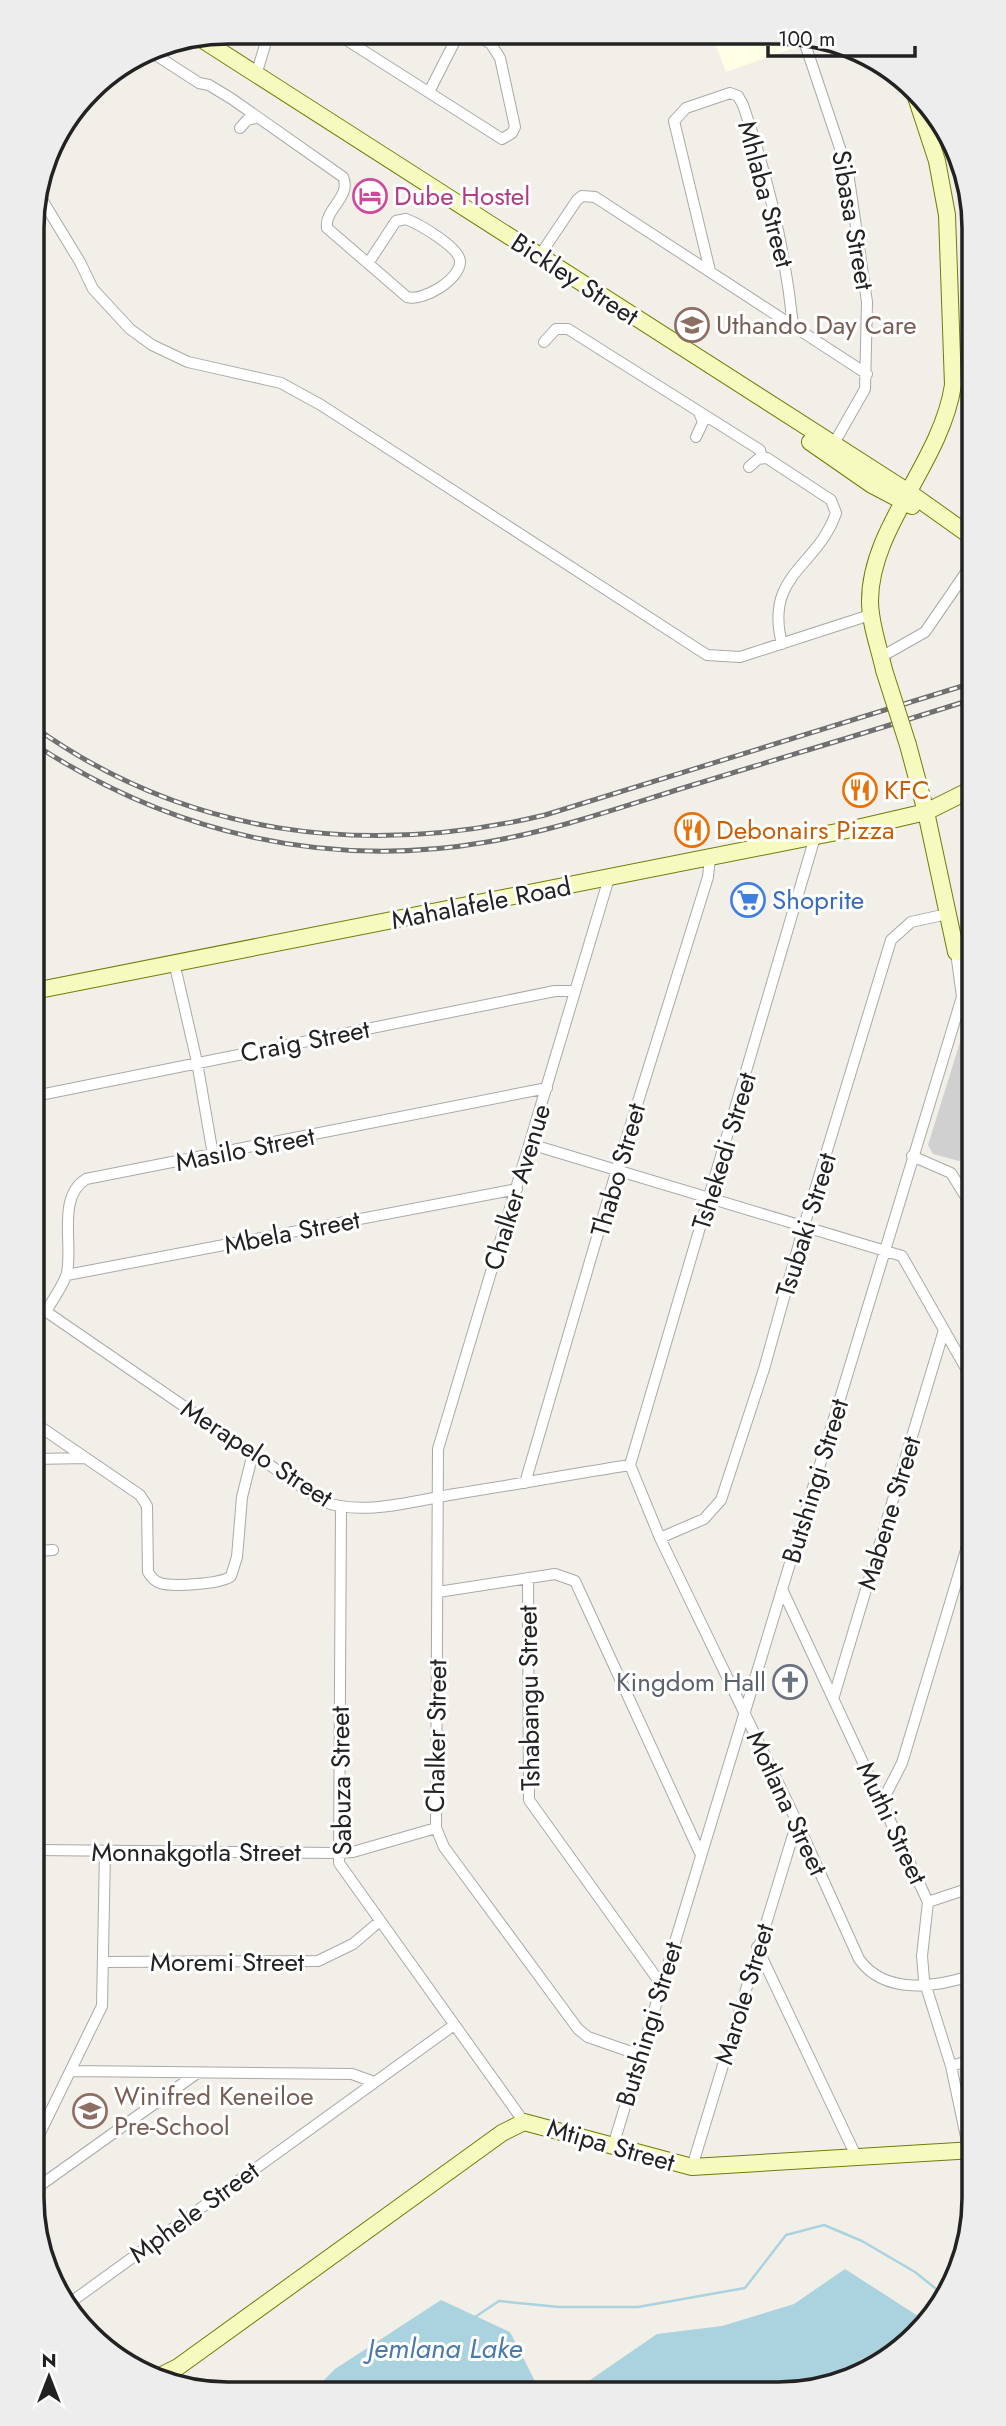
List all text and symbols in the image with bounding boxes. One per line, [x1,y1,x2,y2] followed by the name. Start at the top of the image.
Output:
[768,14,915,58] scale bar
[778,24,835,54] text: 100 m
[728,116,804,272] street label: Mhlaba Street
[822,147,884,294] street label: Sibasa Street
[351,177,389,215] hotel icon: Dube Hostel
[394,177,530,215] place label: Dube Hostel
[504,223,647,335] street label: Bickley Street
[673,306,711,344] school or university icon: Uthando Day Care
[716,306,917,344] place label: Uthando Day Care
[841,771,879,809] restaurant icon: KFC
[884,771,930,809] place label: KFC
[673,811,711,849] restaurant icon: Debonairs Pizza
[716,811,894,849] place label: Debonairs Pizza
[388,867,574,939] street label: Mahalafele Road
[729,881,767,919] supermarket icon: Shoprite
[772,881,864,919] place label: Shoprite
[237,1010,373,1072] street label: Craig Street
[682,1067,766,1234] street label: Tshekedi Street
[581,1098,655,1241] street label: Thabo Street
[474,1099,560,1275] street label: Chalker Avenue
[172,1117,318,1181] street label: Masilo Street
[766,1147,846,1302] street label: Tsubaki Street
[221,1200,364,1264] street label: Mbela Street
[174,1390,341,1517] street label: Merapelo Street
[772,1393,858,1568] street label: Butshingi Street
[848,1431,931,1594] street label: Mabene Street
[508,1604,550,1791] street label: Tshabangu Street
[416,1658,456,1813] street label: Chalker Street
[616,1663,766,1701] place label: Kingdom Hall
[771,1663,809,1701] church icon: Kingdom Hall
[321,1705,361,1856] street label: Sabuza Street
[737,1724,837,1882] street label: Motlana Street
[847,1756,937,1891] street label: Muthi Street
[91,1833,302,1871] street label: Monnakgotla Street
[705,1918,784,2069] street label: Marole Street
[606,1936,692,2111] street label: Butshingi Street
[150,1943,305,1981] street label: Moremi Street
[114,2077,314,2145] place label: Winifred Keneiloe Pre-School
[71,2092,109,2130] school or university icon: Winifred Keneiloe Pre-School
[543,2109,680,2182] street label: Mtipa Street
[121,2151,267,2272] street label: Mphele Street
[363,2328,522,2369] water label: Jemlana Lake
[14,2342,84,2412] north arrow
[41,2347,57,2374] text: N

